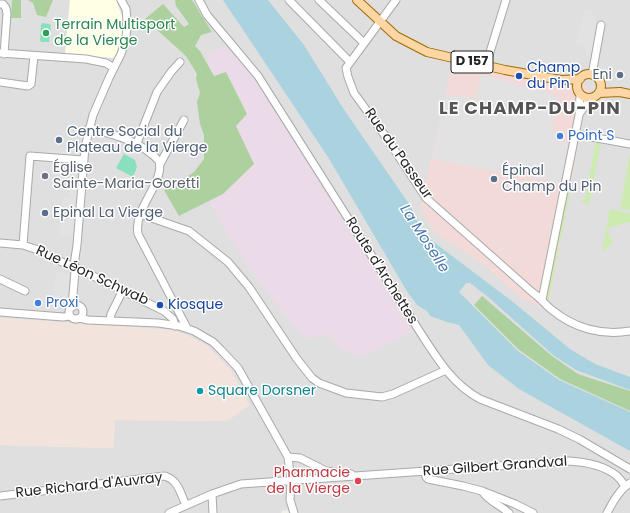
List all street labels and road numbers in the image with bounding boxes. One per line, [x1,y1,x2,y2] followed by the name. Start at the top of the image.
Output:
[451,51,493,73] road number: D 157
[360,105,436,203] street label: Rue du Passeur
[341,215,421,327] street label: Route d'Archettes
[33,243,151,309] street label: Rue Léon Schwab
[422,454,568,480] street label: Rue Gilbert Grandval
[15,470,163,502] street label: Rue Richard d'Auvray

